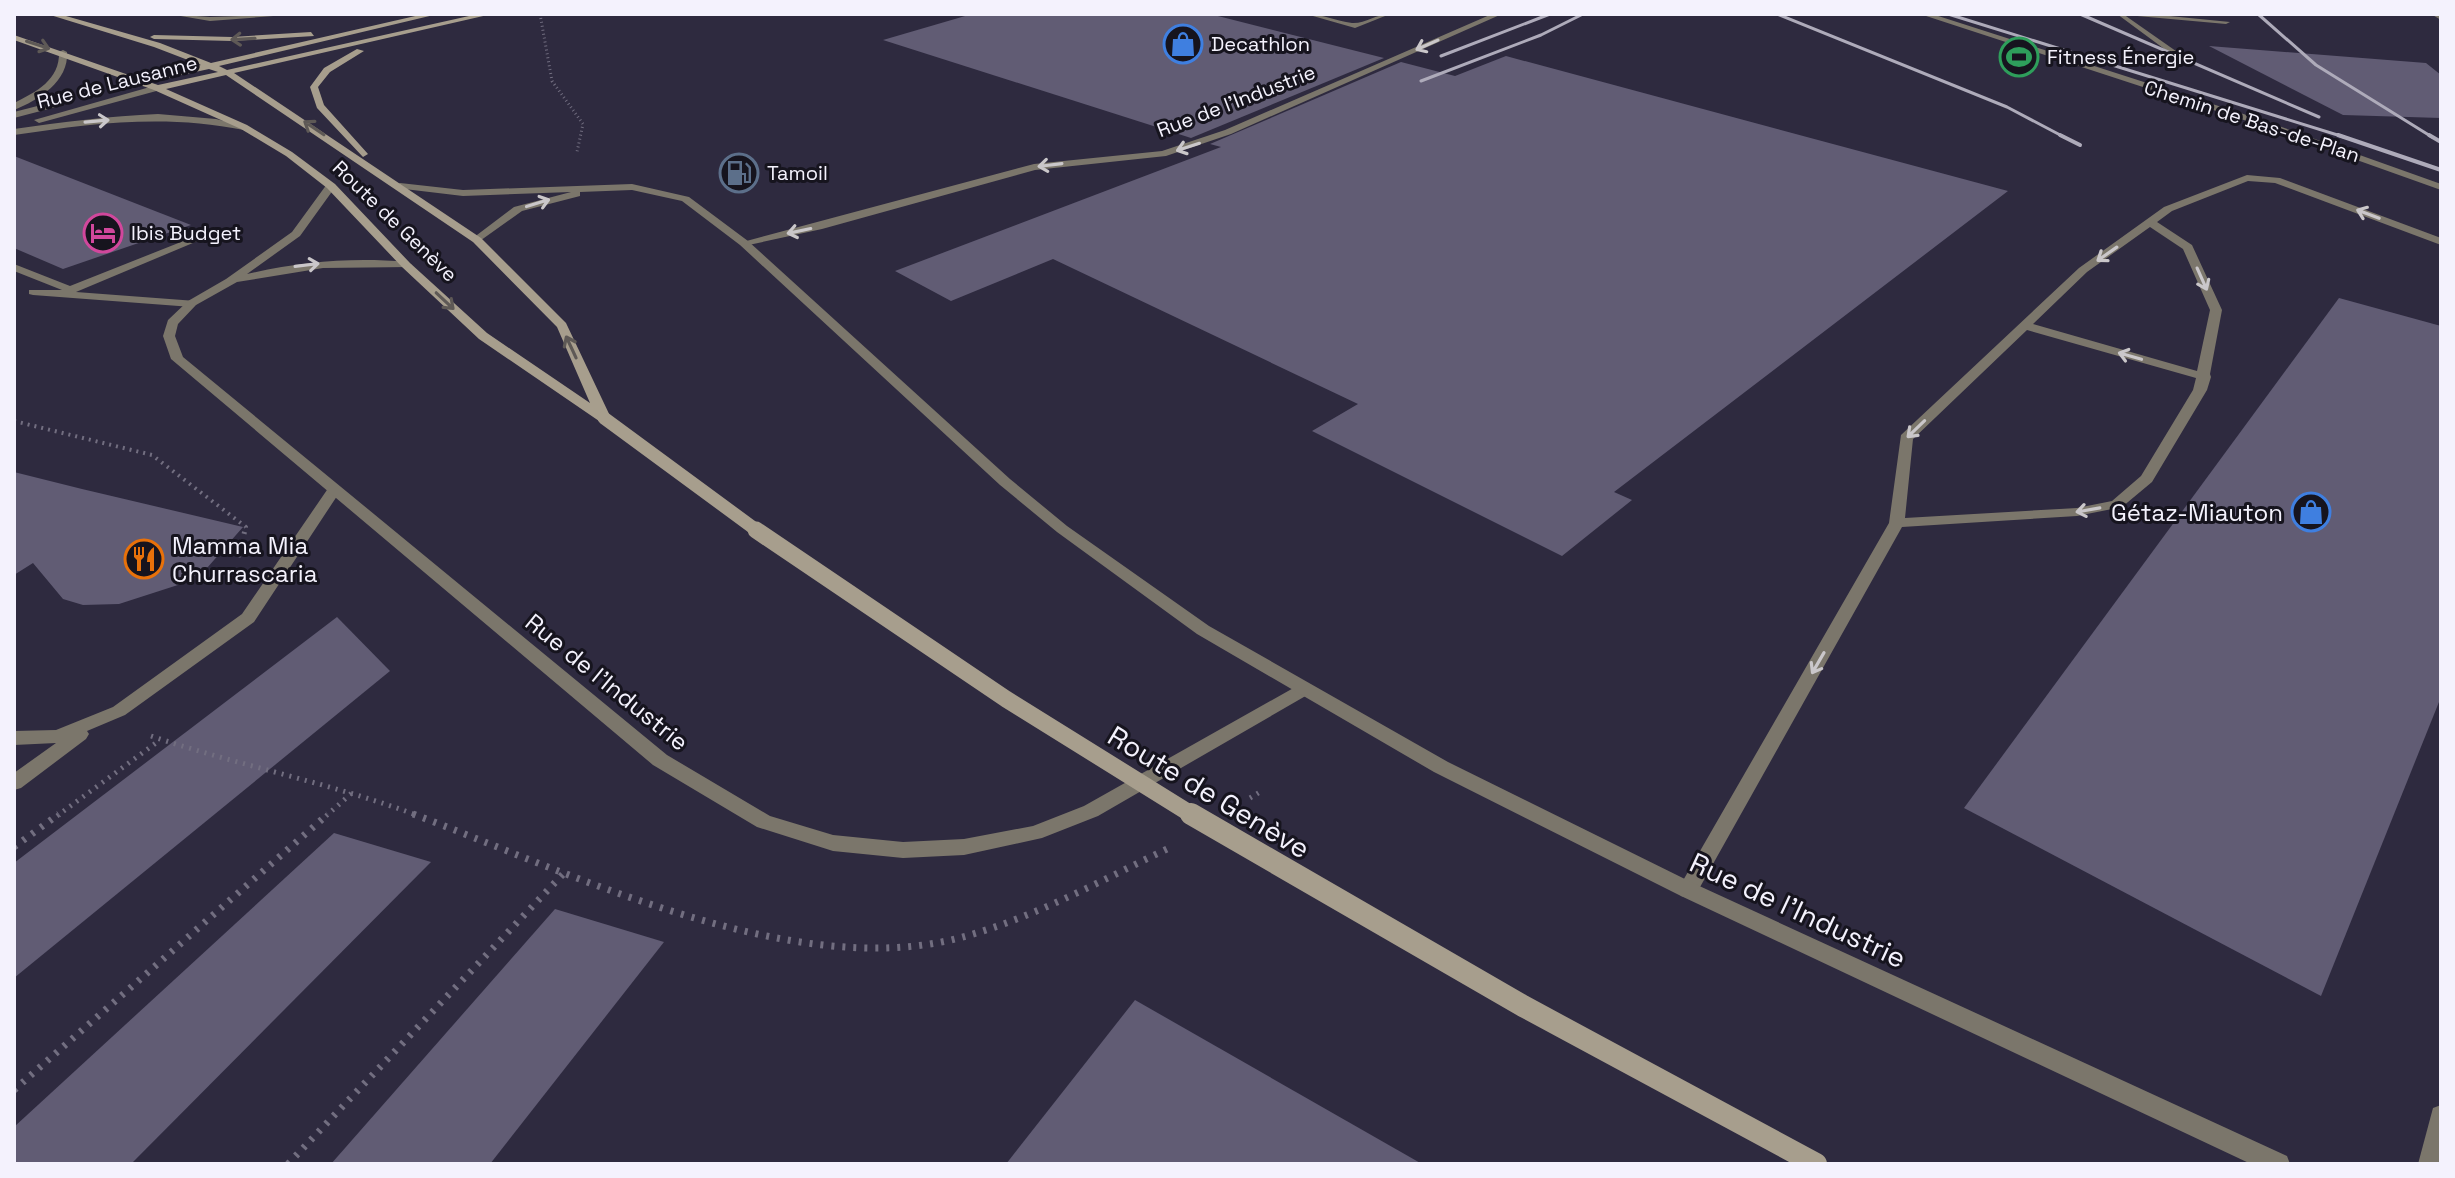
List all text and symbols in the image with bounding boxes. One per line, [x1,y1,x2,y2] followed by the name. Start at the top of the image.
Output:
[1162,23,1204,65] shop icon: Decathlon
[230,31,257,46] one-way arrow
[1211,31,1310,57] place label: Decathlon
[1998,36,2040,78] sports icon: Fitness Énergie
[26,38,51,53] one-way arrow
[1415,39,1440,54] one-way arrow
[2047,44,2194,70] place label: Fitness Énergie
[34,49,200,115] street label: Rue de Lausanne
[1153,59,1319,143] street label: Rue de l'Industrie
[2141,74,2363,168] street label: Chemin de Bas-de-Plan
[83,113,109,128] one-way arrow
[304,120,326,136] one-way arrow
[1175,140,1200,155] one-way arrow
[718,152,760,194] fuel station icon: Tamoil
[327,155,463,287] street label: Route de Genève
[1037,157,1064,172] one-way arrow
[767,160,828,186] place label: Tamoil
[525,195,551,210] one-way arrow
[2356,206,2381,220] one-way arrow
[82,212,124,254] hotel icon: Ibis Budget
[131,220,241,246] place label: Ibis Budget
[786,224,812,239] one-way arrow
[2097,246,2119,262] one-way arrow
[294,257,319,272] one-way arrow
[2195,267,2210,291] one-way arrow
[435,291,455,310] one-way arrow
[563,335,578,359] one-way arrow
[2118,347,2144,362] one-way arrow
[1906,419,1925,439] one-way arrow
[2290,491,2332,533] shop icon: Gétaz-Miauton
[2111,497,2283,528] place label: Gétaz-Miauton
[2076,503,2101,518] one-way arrow
[172,530,318,589] place label: Mamma Mia Churrascaria
[123,538,165,580] restaurant icon: Mamma Mia Churrascaria
[519,607,695,757] street label: Rue de l'Industrie
[1809,651,1825,674] one-way arrow
[1101,717,1317,867] street label: Route de Genève
[1684,844,1912,976] street label: Rue de l'Industrie

